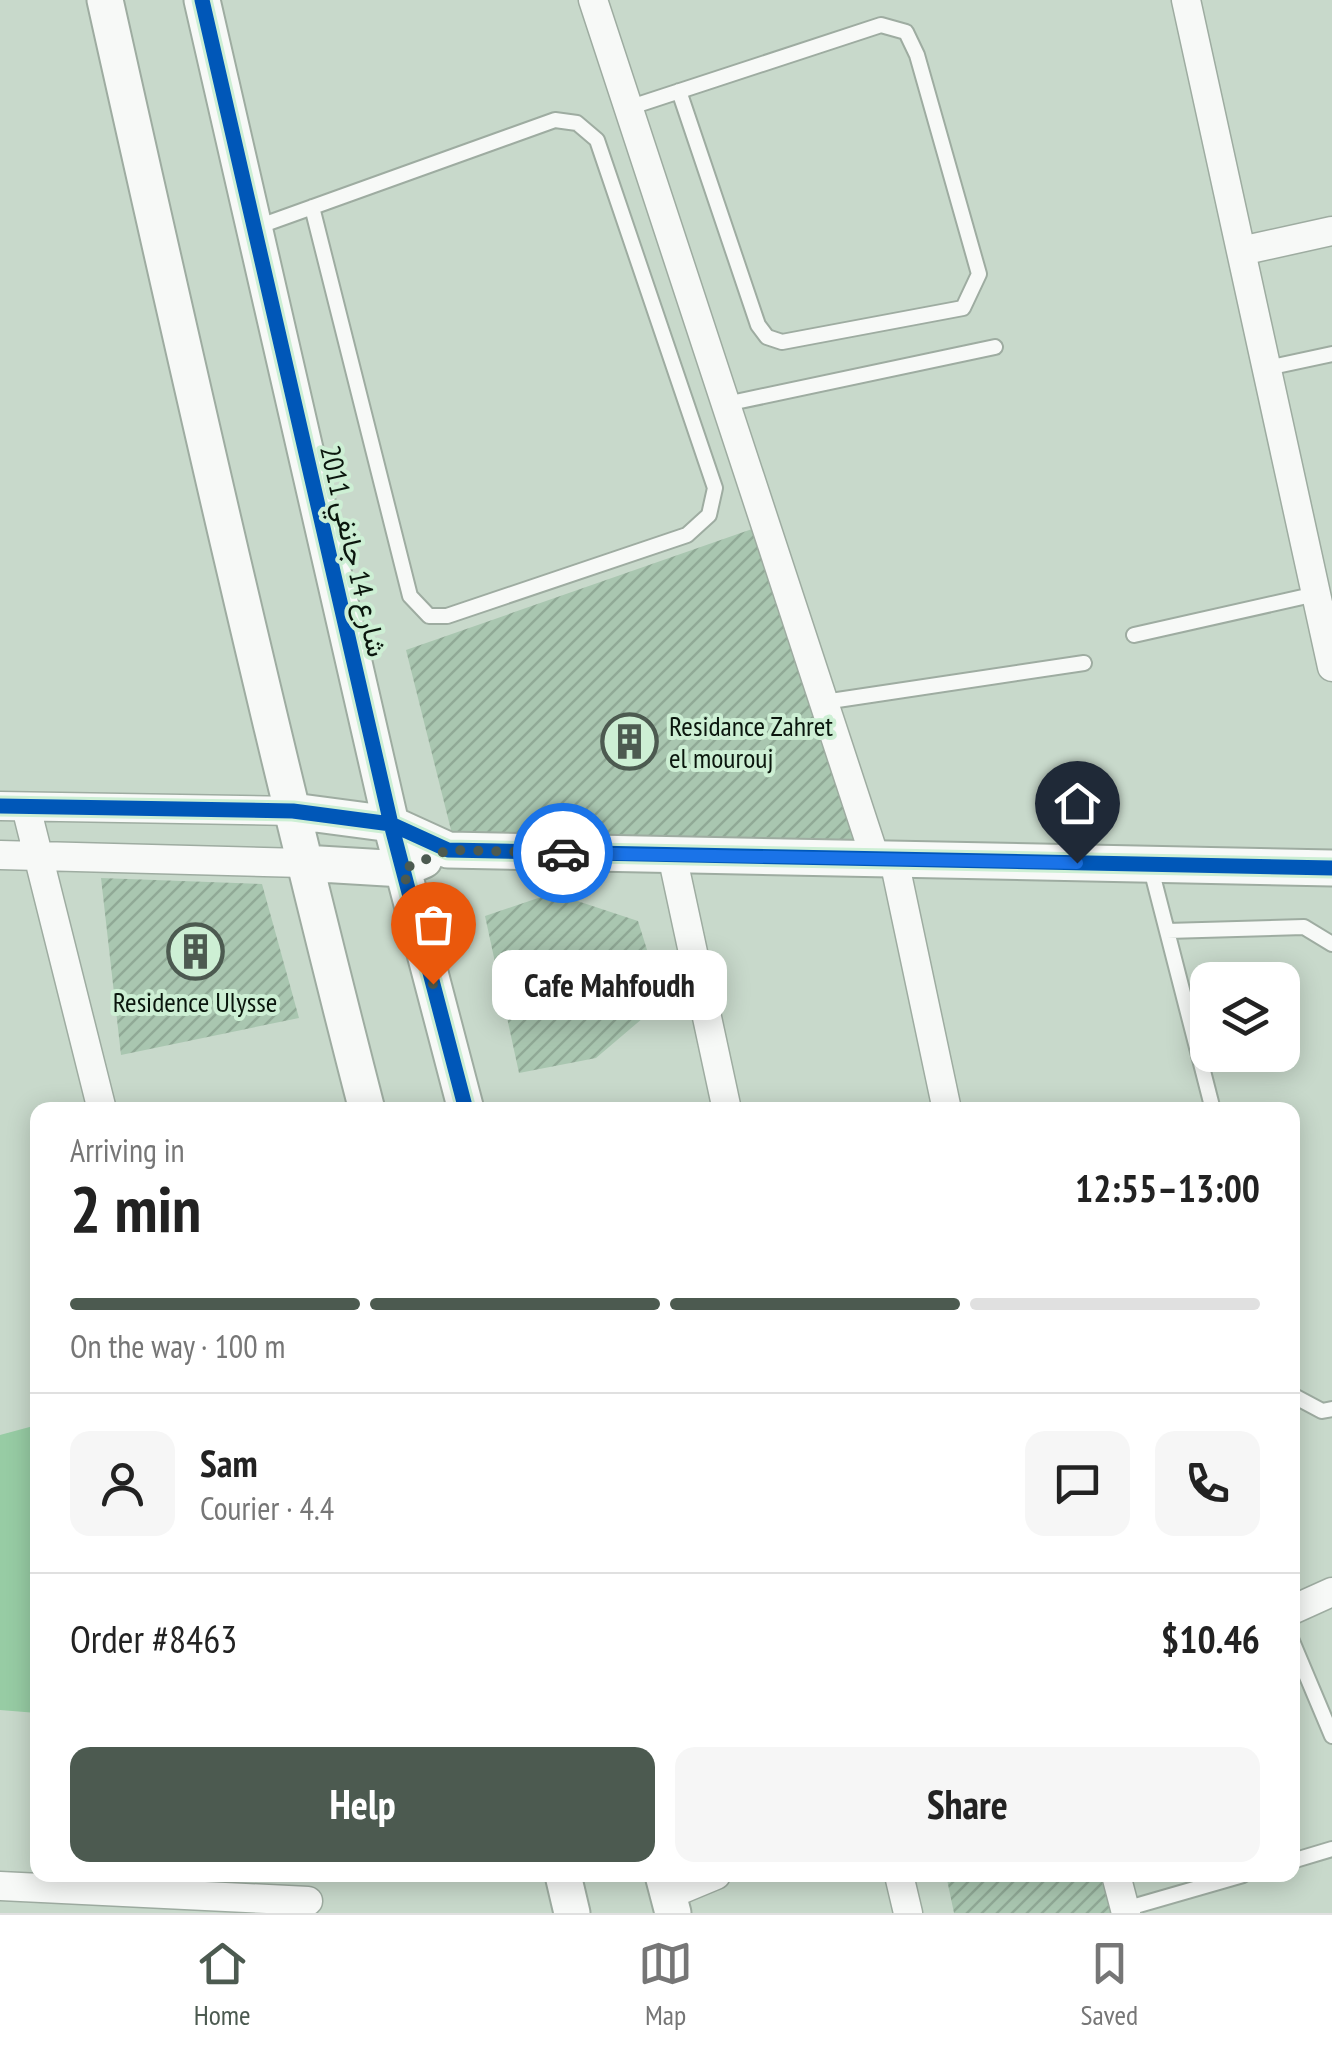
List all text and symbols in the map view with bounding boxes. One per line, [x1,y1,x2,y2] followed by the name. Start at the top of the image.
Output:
[307,442,397,661] street label: شارع 14 جانفي 2011
[669,707,833,776] place label: Residance Zahret el mourouj
[600,712,660,772] building icon: Residance Zahret el mourouj
[1035,761,1120,864] pin
[1050,776,1105,831] icon: home
[513,803,613,903] courier
[536,826,591,881] icon: car
[391,882,476,985] pin
[406,897,461,952] icon: bag
[165,921,225,981] building icon: Residence Ulysse
[493,949,728,1019] callout: Cafe Mahfoudh
[1190,962,1300,1072] map controls
[1190,962,1300,1072] button: layers
[524,964,695,1006] text: Cafe Mahfoudh
[113,983,277,1020] place label: Residence Ulysse
[70,1129,185,1171] text: Arriving in
[1075,1163,1260,1212] text: 12:55–13:00
[70,1166,201,1250] text: 2 min
[70,1325,285,1367] text: On the way · 100 m
[70,1431,175,1536] button: person
[1025,1431,1130,1536] button: chat
[1155,1431,1260,1536] button: phone
[200,1438,258,1487] text: Sam
[200,1487,334,1529] text: Courier · 4.4
[70,1614,237,1663] text: Order #8463
[1161,1614,1260,1663] text: $10.46
[70,1747,655,1862] button: Help
[675,1747,1260,1862] button: Share
[194,1936,251,2033] tab: Home
[638,1936,693,2033] tab: Map
[1081,1936,1138,2033] tab: Saved

